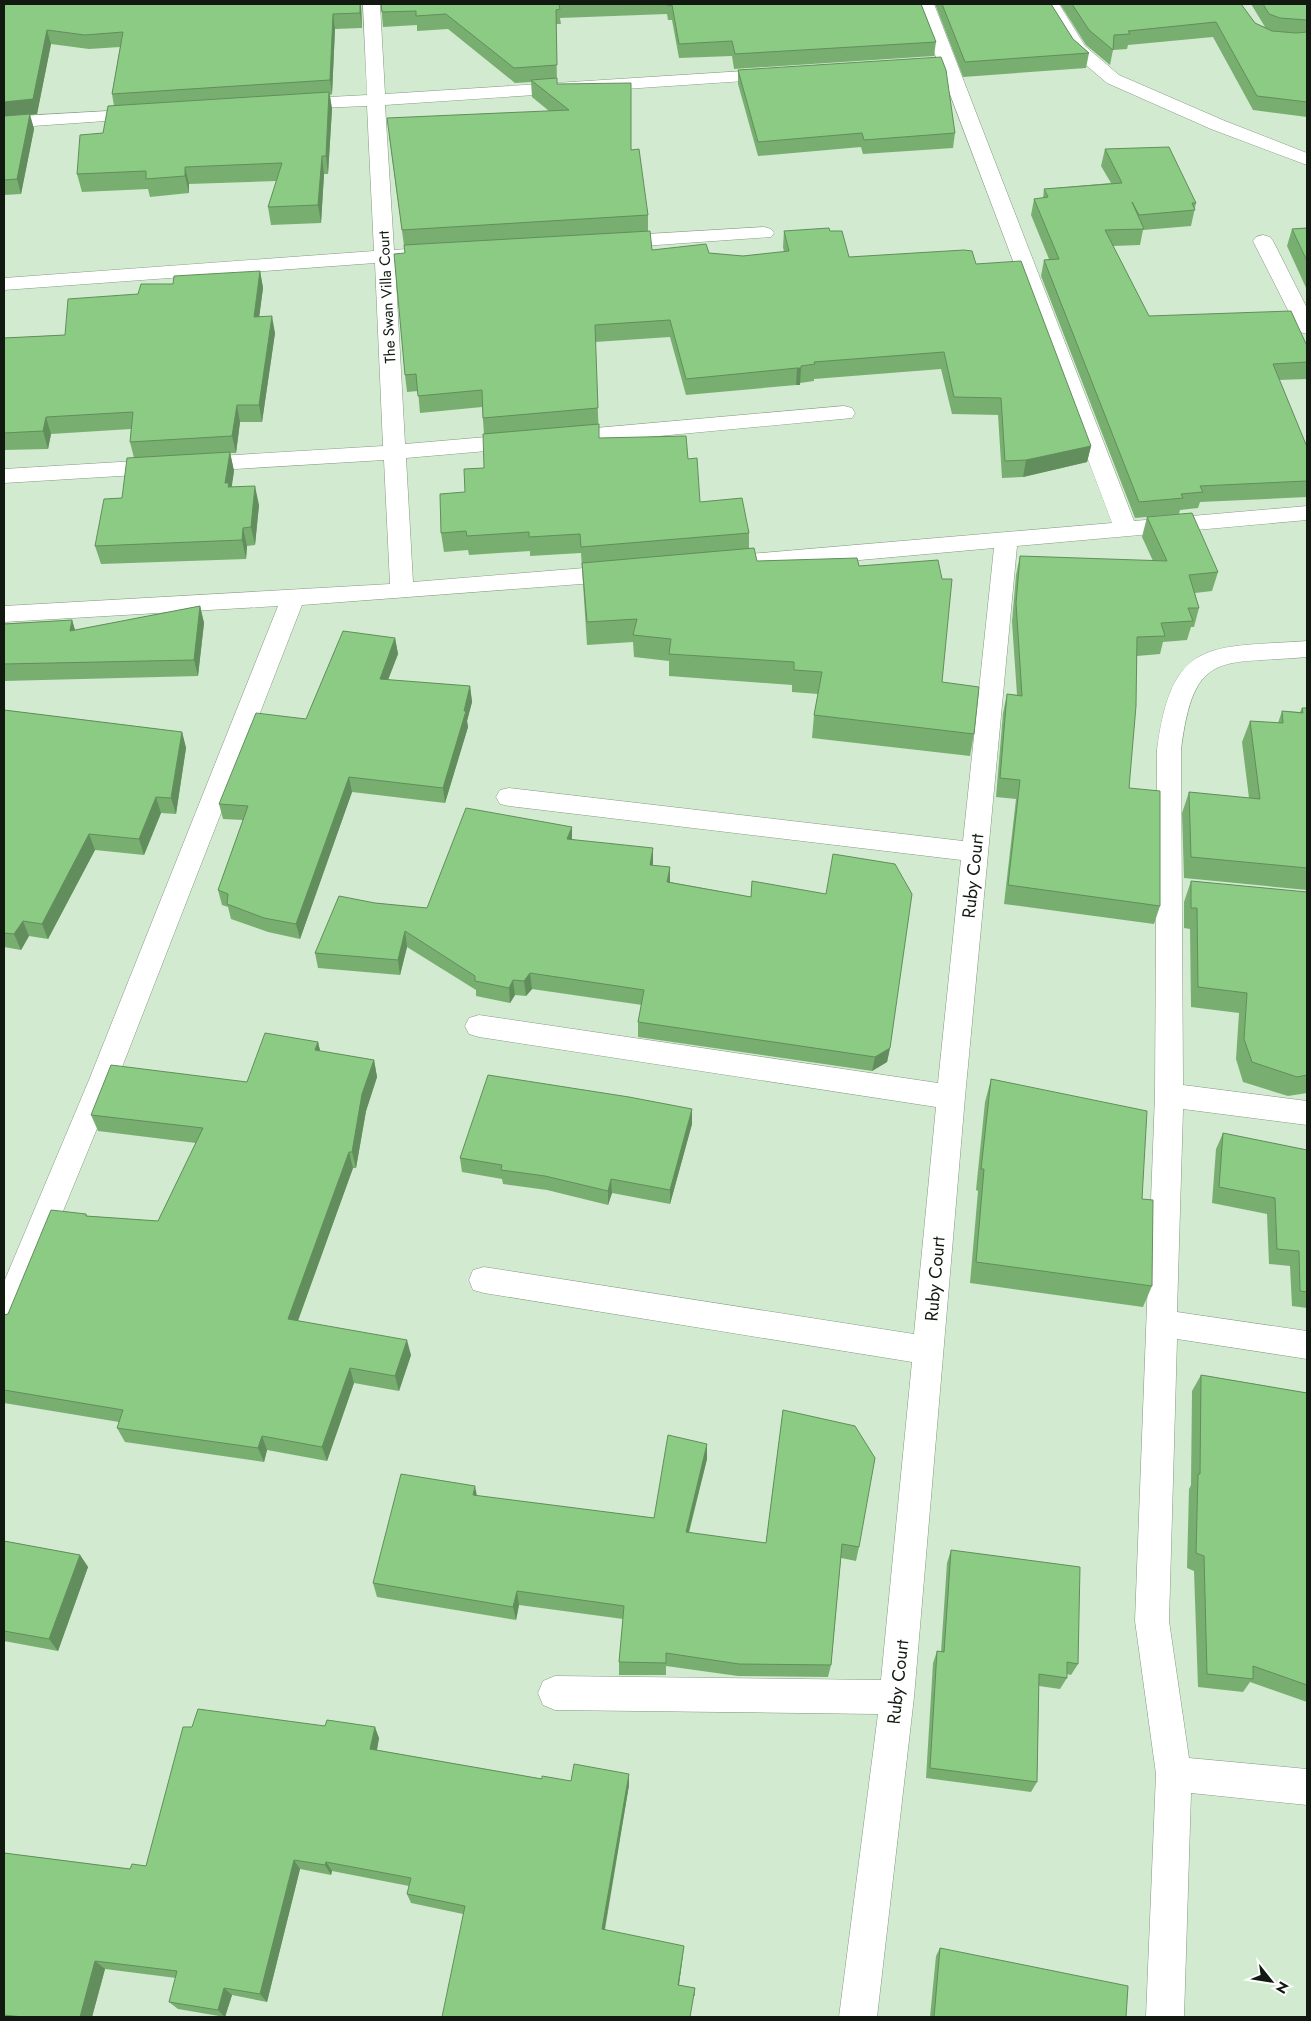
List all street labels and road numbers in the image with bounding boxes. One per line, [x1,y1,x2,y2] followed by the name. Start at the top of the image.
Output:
[373,230,401,364] street label: The Swan Villa Court
[956,832,990,920] street label: Ruby Court
[918,1235,952,1322] street label: Ruby Court
[881,1638,915,1726] street label: Ruby Court

